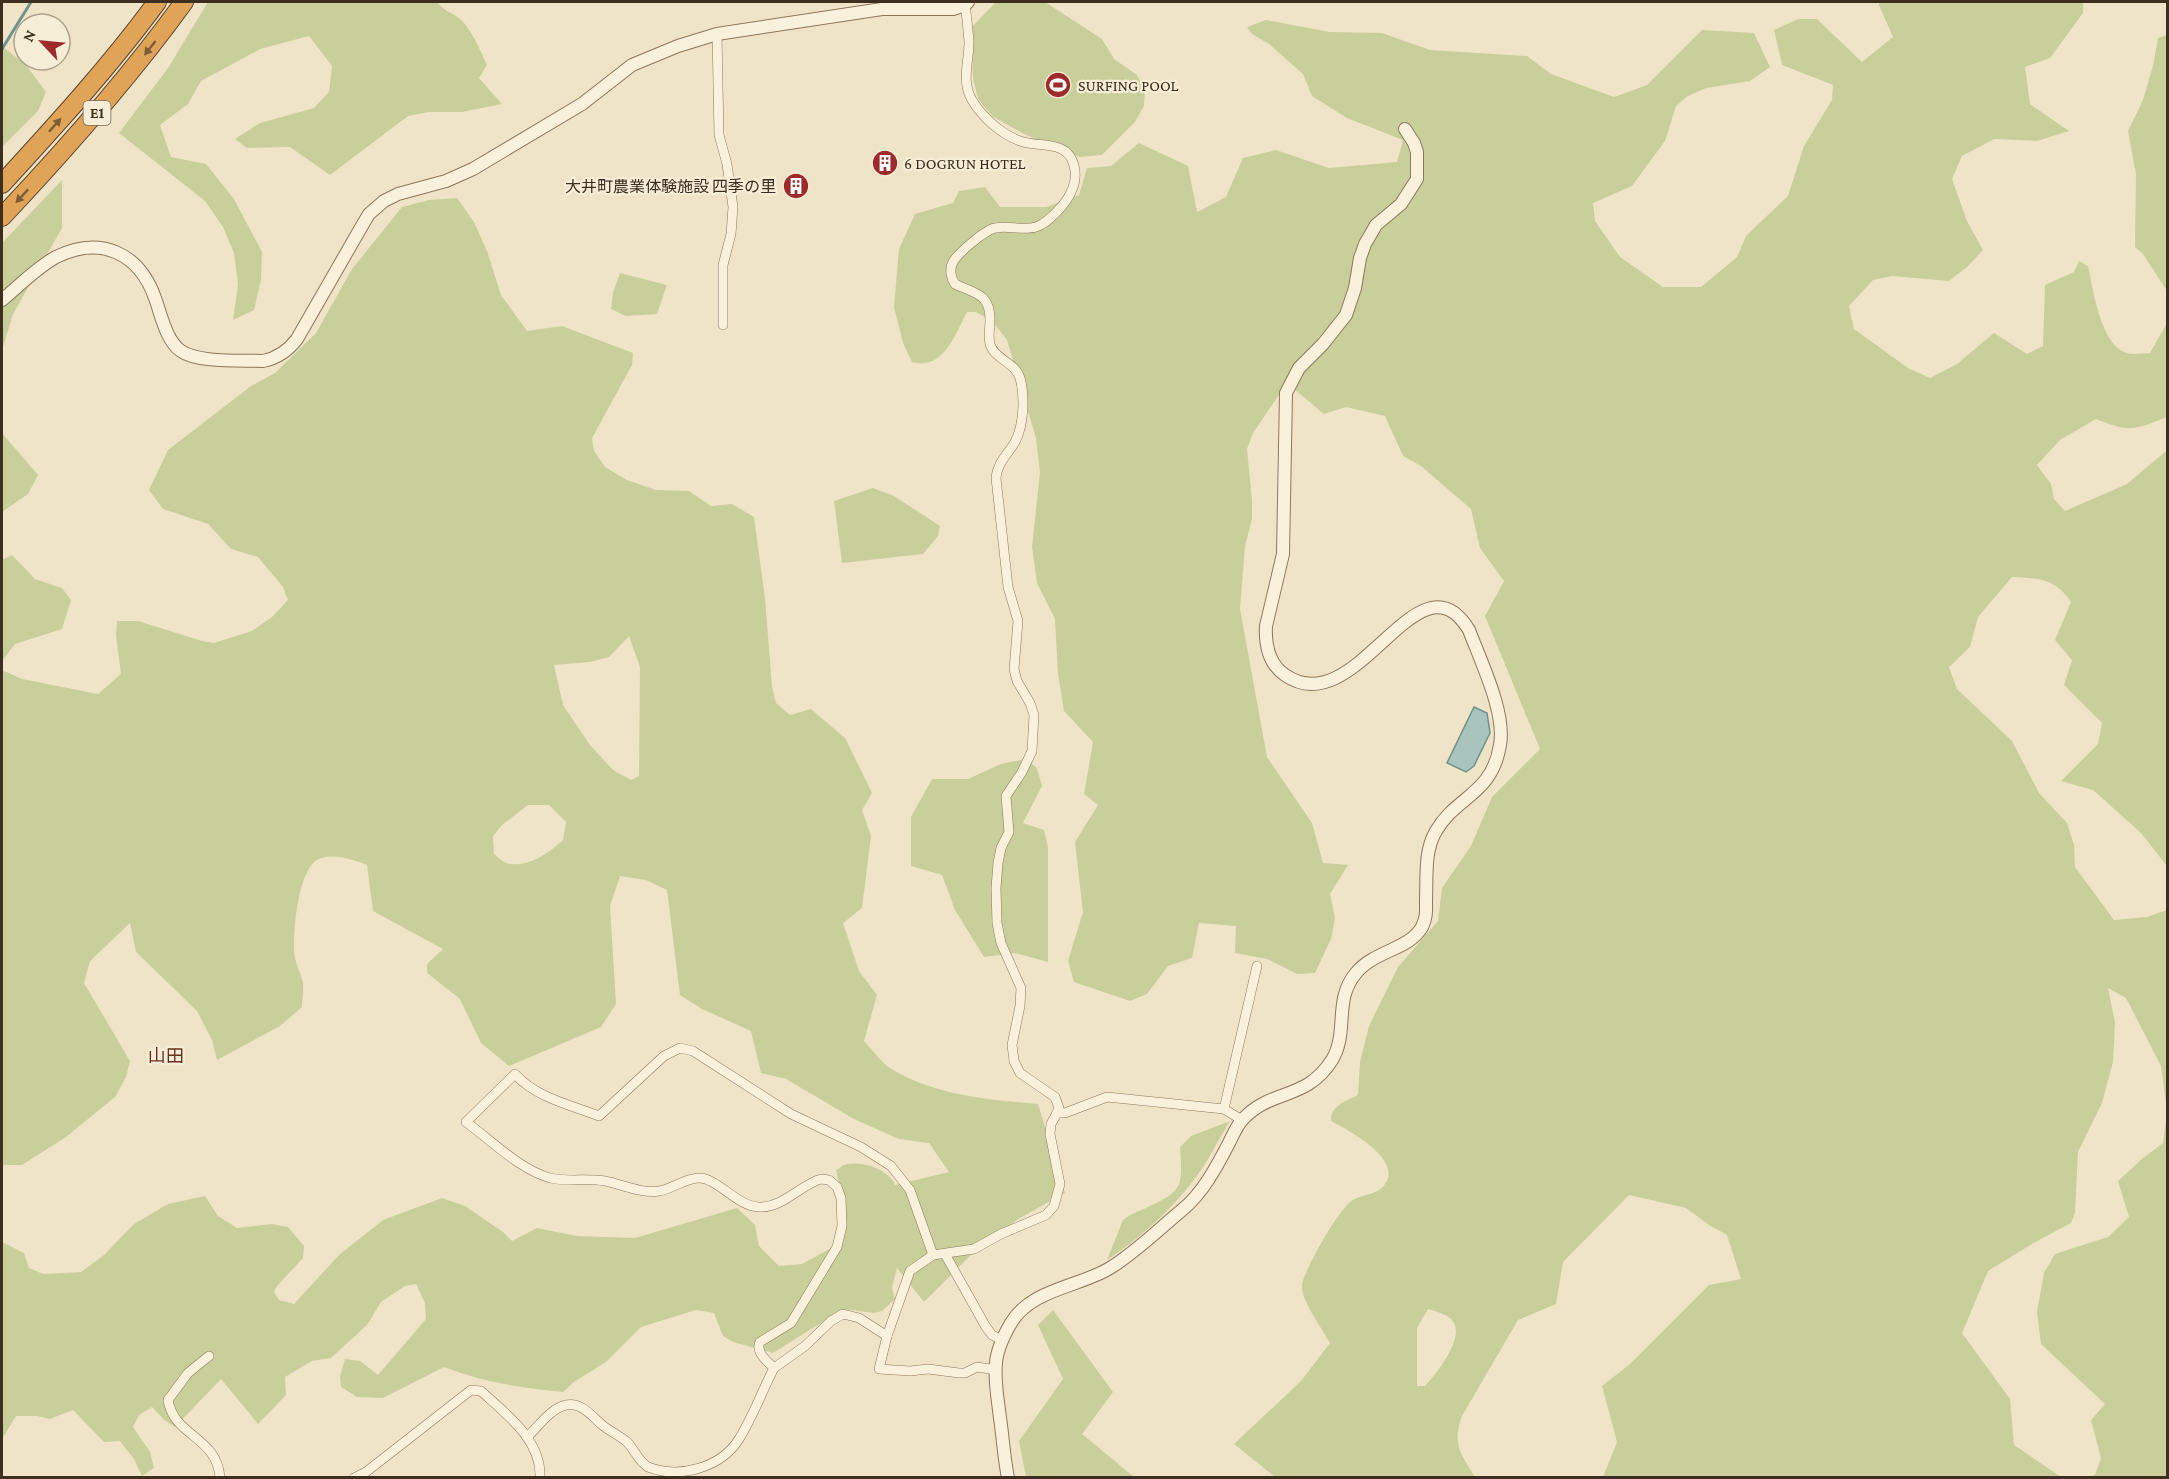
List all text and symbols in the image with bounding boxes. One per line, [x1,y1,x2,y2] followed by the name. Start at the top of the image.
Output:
[12,12,72,72] north arrow
[19,27,39,44] text: N
[144,41,156,56] one-way arrow
[1043,70,1073,100] sports icon: SURFING POOL
[1078,77,1179,94] place label: SURFING POOL
[84,101,110,125] road number: E1
[48,118,62,133] one-way arrow
[870,148,900,178] building icon: 6 DOGRUN HOTEL
[904,155,1026,172] place label: 6 DOGRUN HOTEL
[781,171,811,201] building icon: 大井町農業体験施設 四季の里
[565,178,776,195] place label: 大井町農業体験施設 四季の里
[15,188,29,203] one-way arrow
[148,1046,184,1066] district label: 山田

